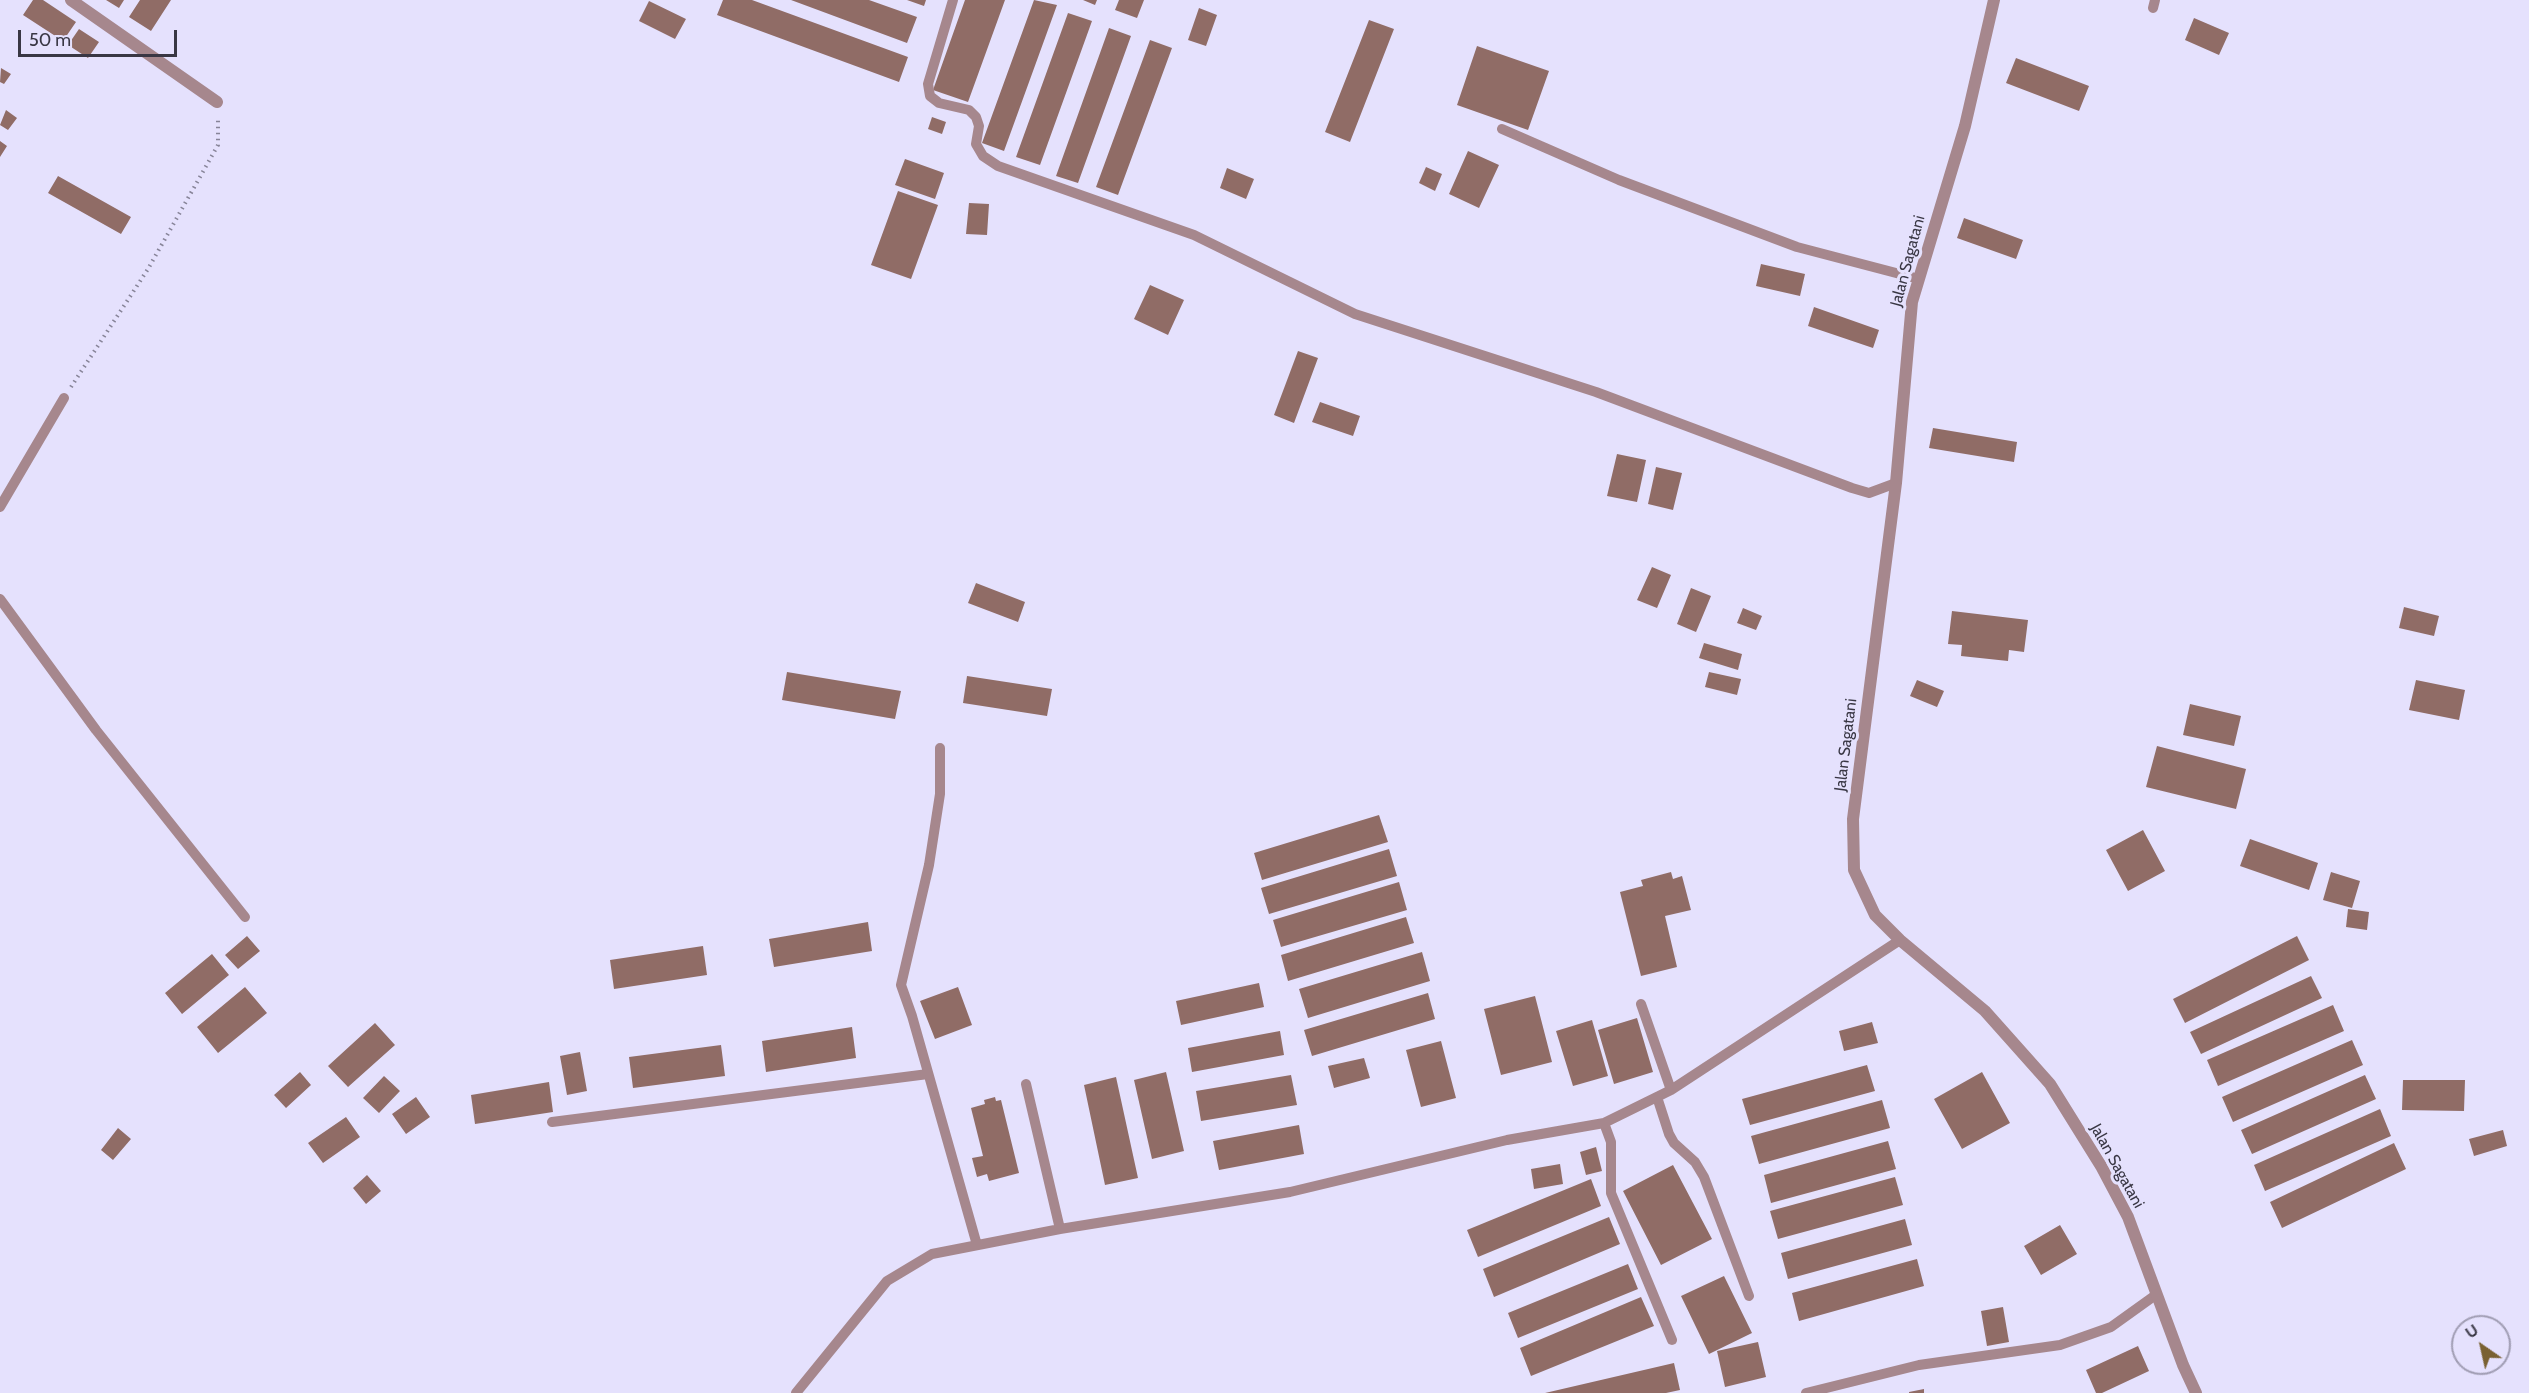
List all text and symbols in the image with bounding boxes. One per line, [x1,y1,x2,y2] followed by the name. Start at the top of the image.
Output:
[21,18,180,56] scale bar
[29,29,71,51] text: 50 m
[1887,213,1929,309] street label: Jalan Sagatani
[1831,697,1861,793] street label: Jalan Sagatani
[2086,1120,2148,1212] street label: Jalan Sagatani
[2451,1315,2511,1375] north arrow
[2462,1320,2482,1342] text: U

